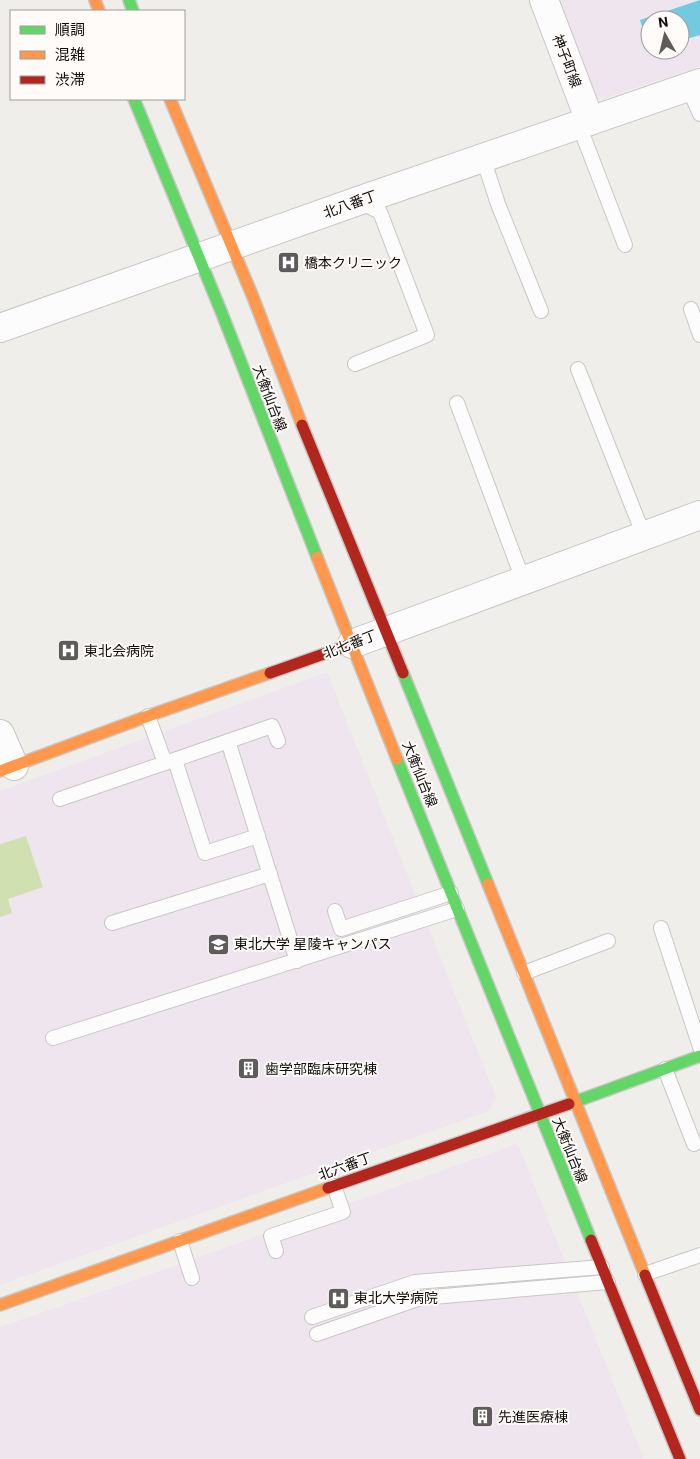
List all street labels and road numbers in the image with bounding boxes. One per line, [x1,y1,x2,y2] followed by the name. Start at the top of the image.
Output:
[549,32,585,90] street label: 神子町線
[321,187,379,221] street label: 北八番丁
[250,362,290,434] street label: 大衡仙台線
[321,626,379,662] street label: 北七番丁
[399,739,441,809] street label: 大衡仙台線
[549,1115,591,1185] street label: 大衡仙台線
[316,1149,374,1183] street label: 北六番丁

